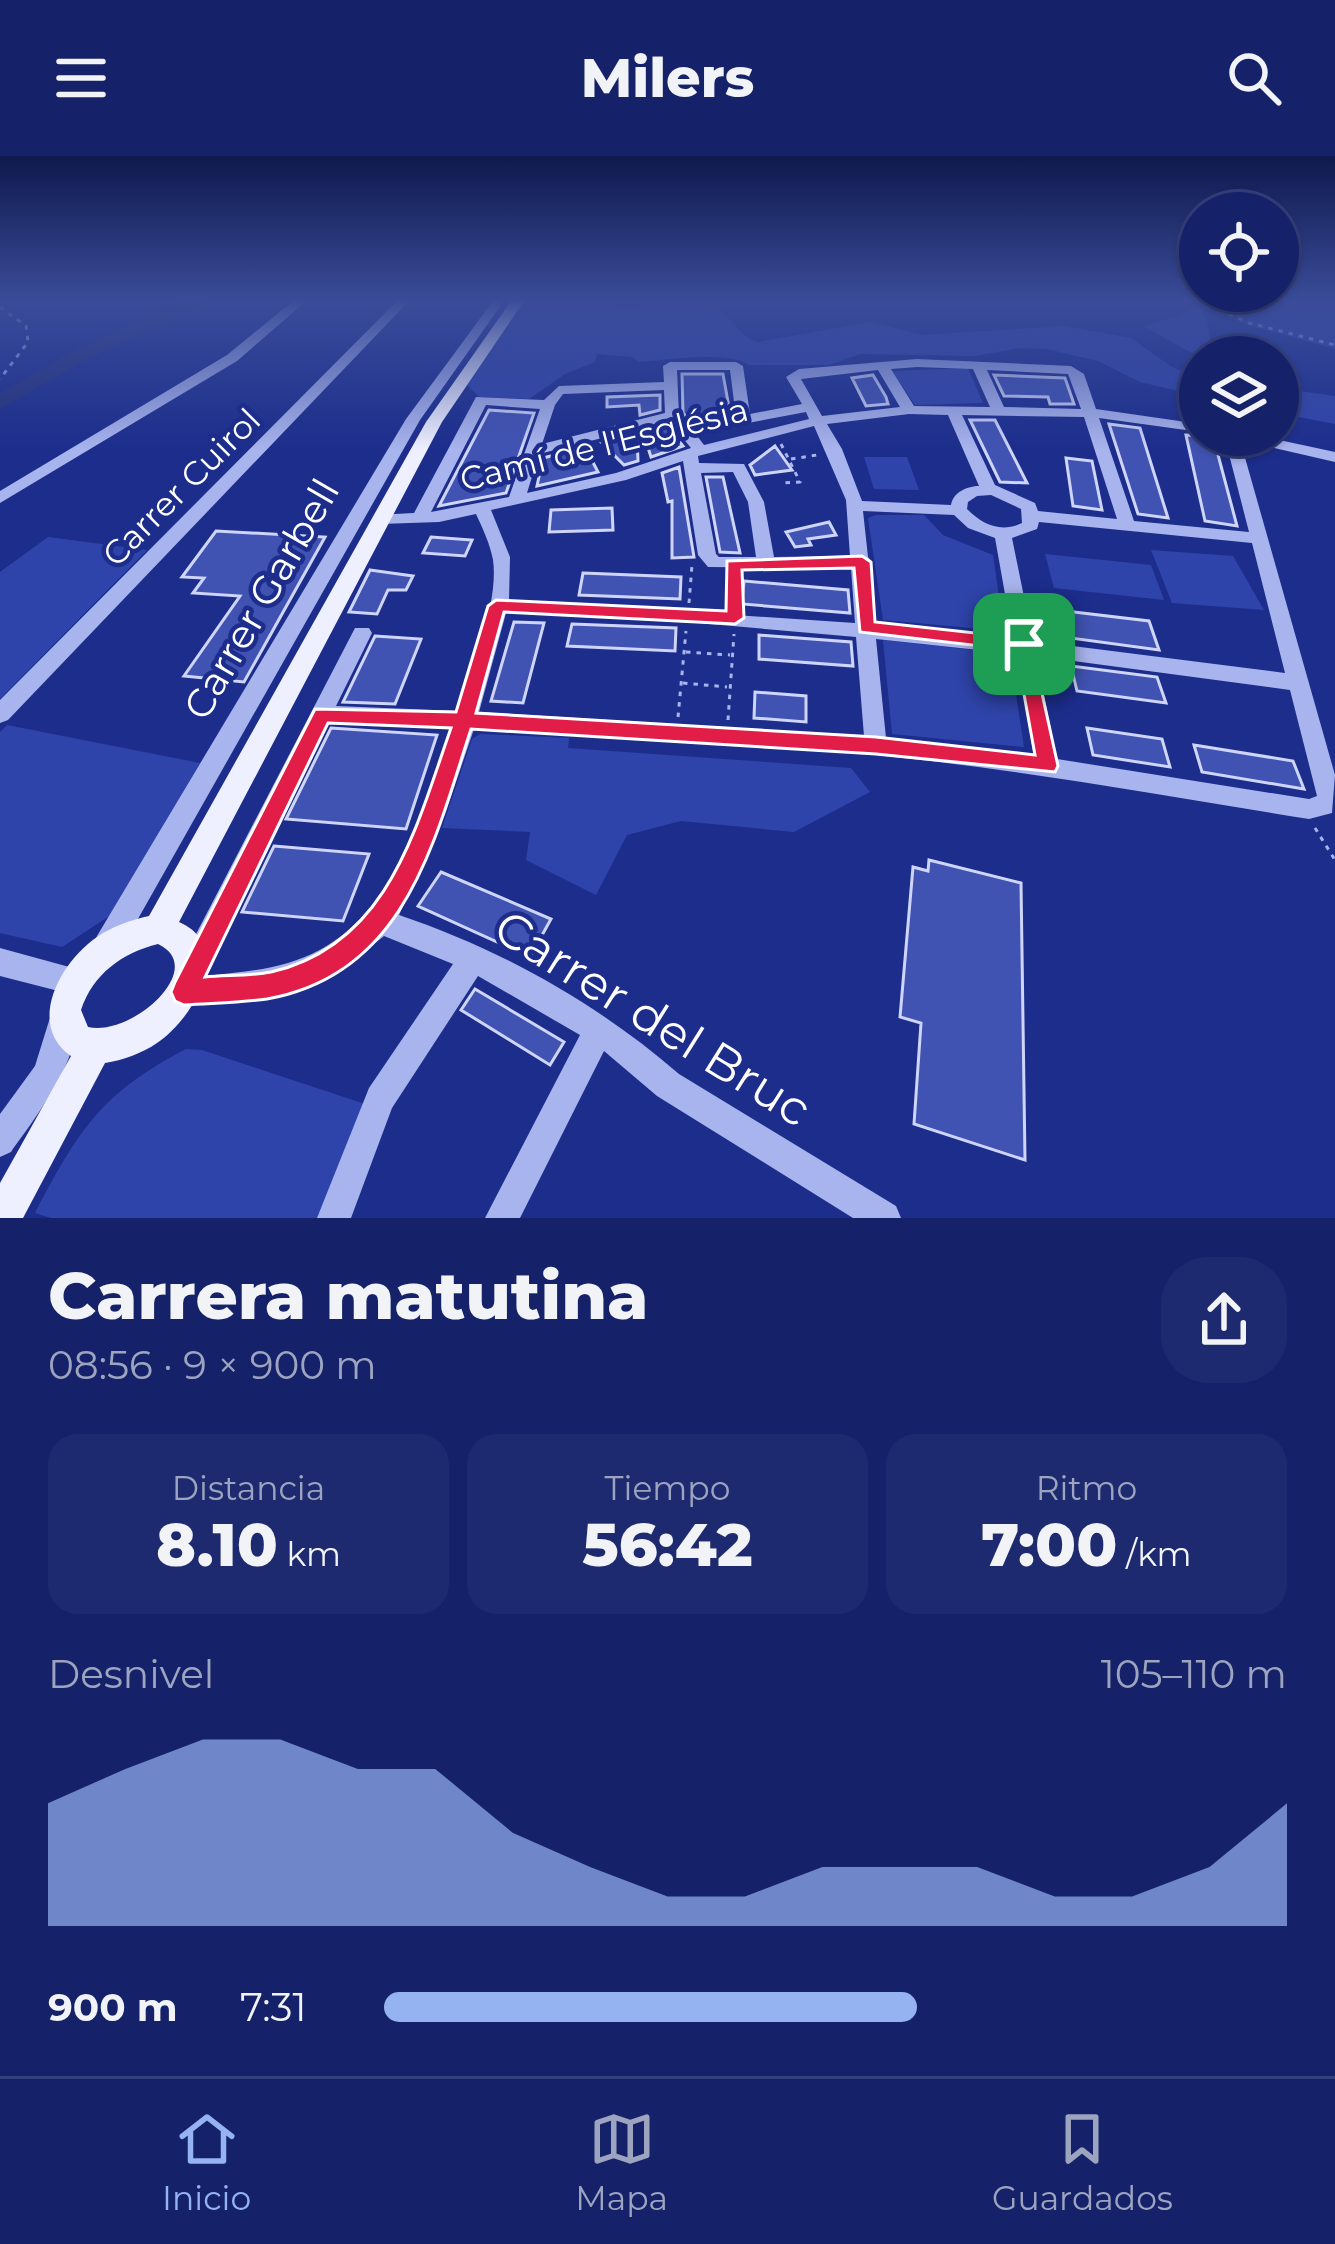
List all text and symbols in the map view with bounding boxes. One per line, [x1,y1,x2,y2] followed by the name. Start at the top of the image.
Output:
[48,45,114,111] icon: menu
[581,45,754,111] text: Milers
[1221,45,1287,111] icon: search
[1179,192,1299,456] map controls
[1179,192,1299,312] button: locate
[1179,336,1299,456] button: layers
[456,389,752,499] street label: Camí de l'Església
[94,400,268,574] street label: Carrer Cuirol
[173,470,349,728] street label: Carrer Garbell
[973,593,1075,695] pin
[991,611,1057,677] icon: arrive
[484,897,822,1139] street label: Carrer del Bruc
[48,1255,649,1336] text: Carrera matutina
[1161,1257,1287,1383] button: share
[48,1341,377,1389] text: 08:56 · 9 × 900 m
[172,1468,325,1508] text: Distancia
[605,1468,730,1508] text: Tiempo
[1036,1468,1137,1508] text: Ritmo
[156,1508,278,1581] text: 8.10
[582,1508,753,1581] text: 56:42
[981,1508,1117,1581] text: 7:00
[278,1534,341,1574] text: km
[1117,1534,1192,1574] text: /km
[48,1650,214,1698] text: Desnivel
[1101,1650,1287,1698] text: 105–110 m
[48,1983,178,2031] text: 900 m
[240,1983,307,2031] text: 7:31
[162,2106,251,2218] tab: Inicio
[575,2106,668,2218] tab: Mapa
[992,2106,1173,2218] tab: Guardados

